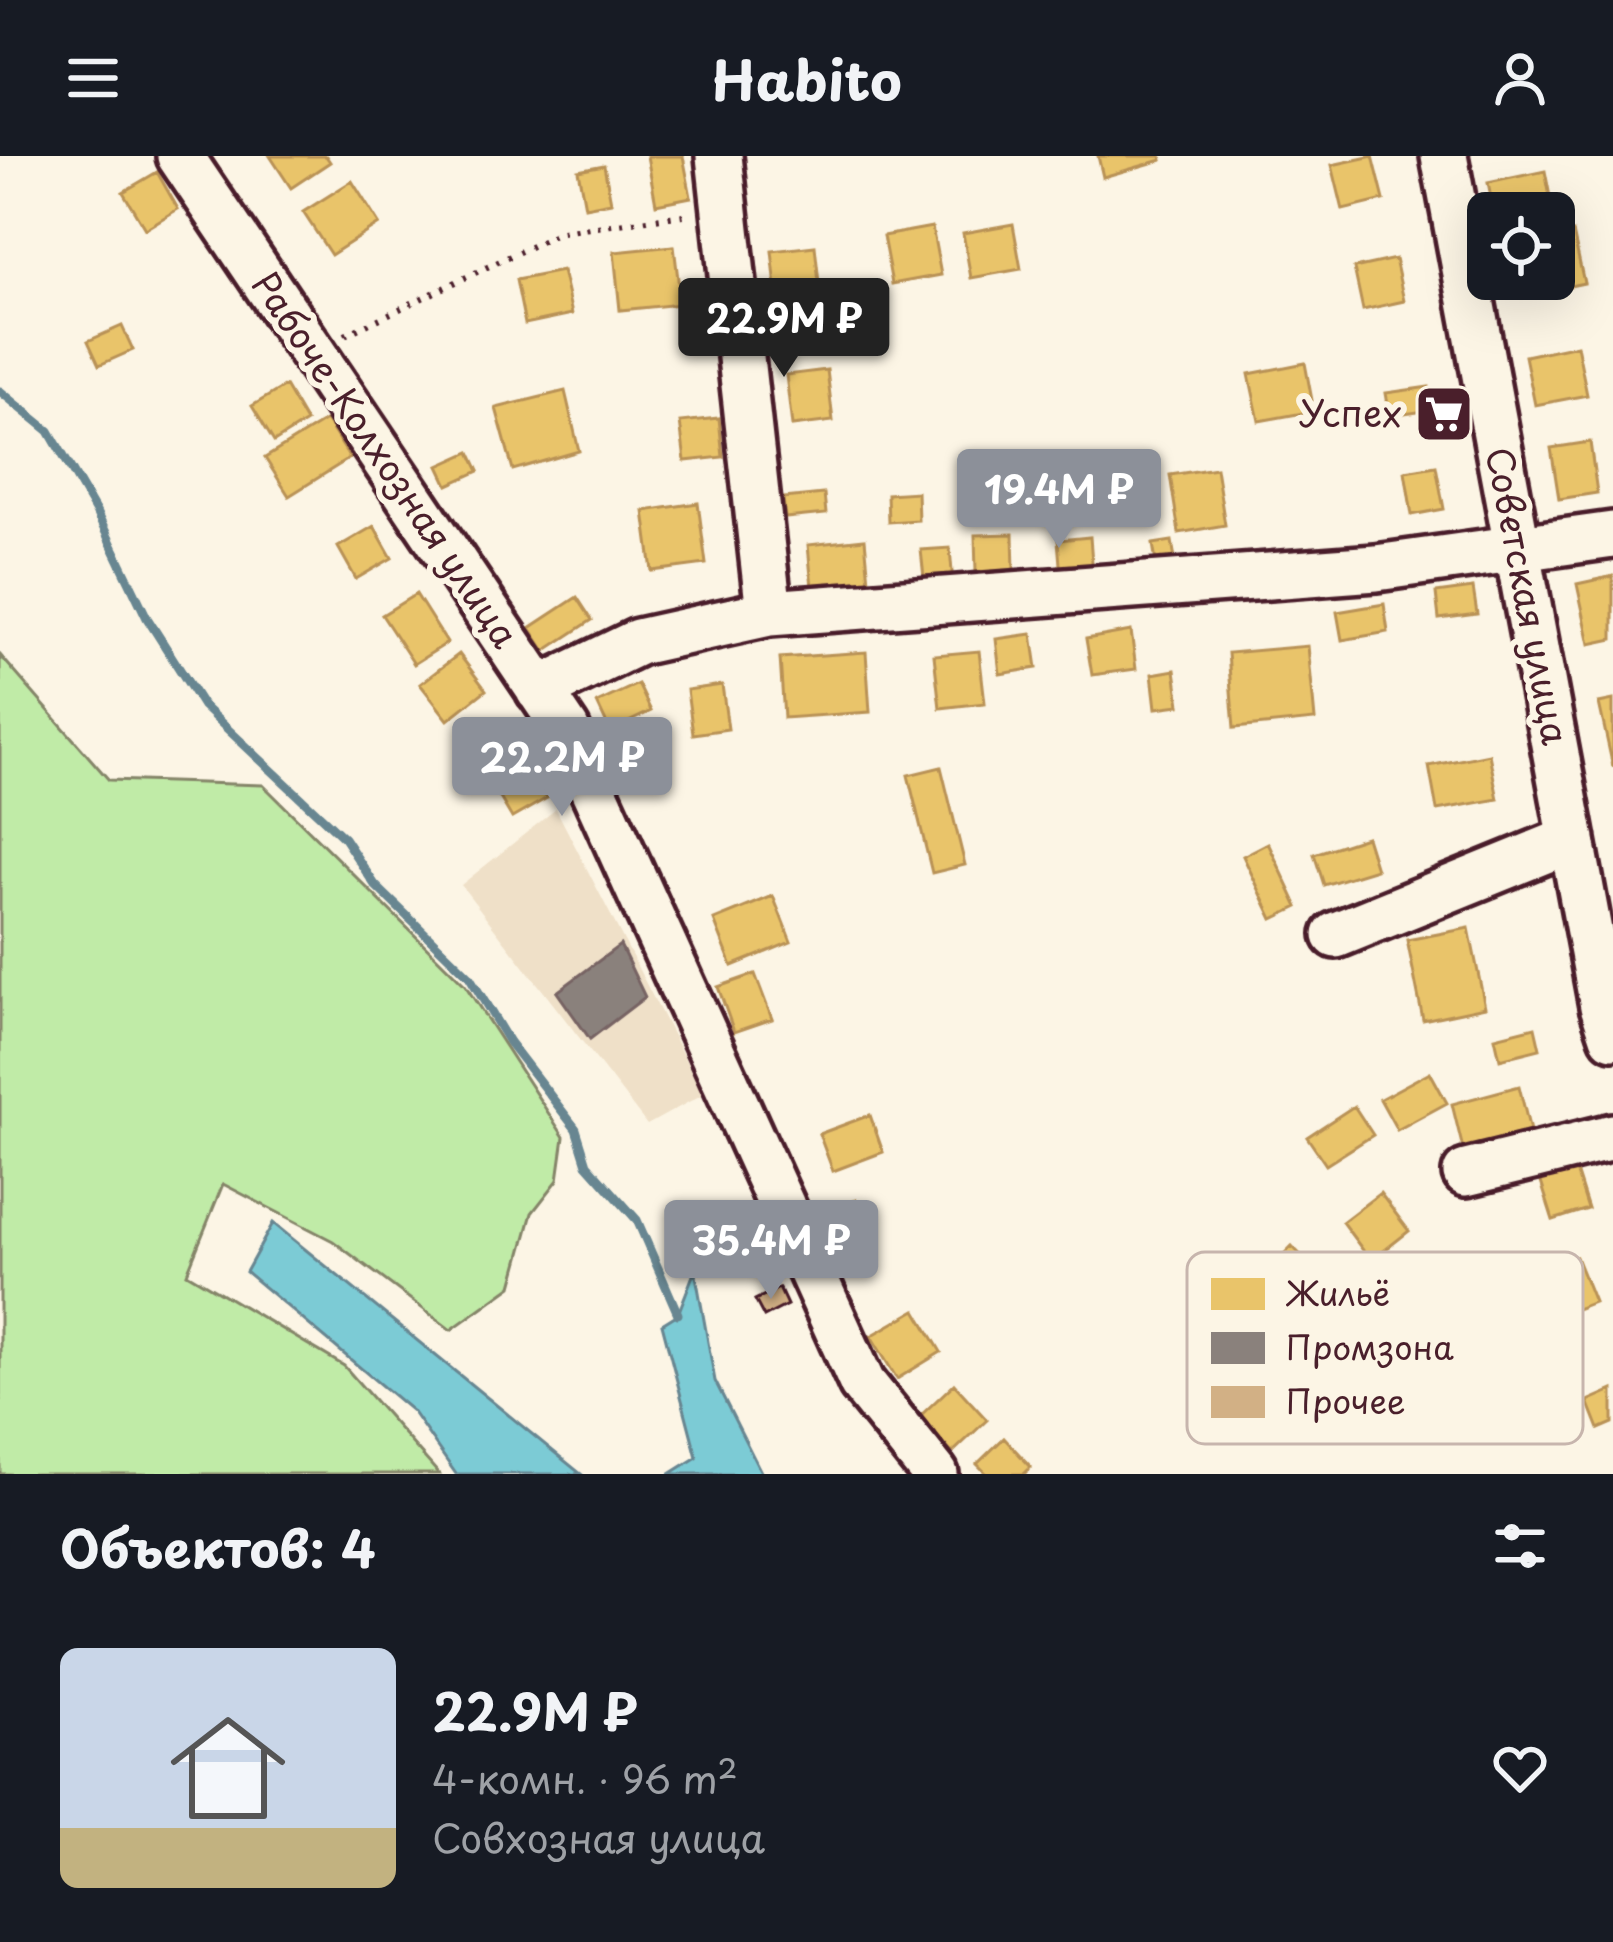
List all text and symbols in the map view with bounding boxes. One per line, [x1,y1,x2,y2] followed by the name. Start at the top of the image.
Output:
[711,38,902,119] text: Habito
[60,45,126,111] icon: menu
[1487,45,1553,111] icon: person
[1467,192,1575,300] map controls
[1467,192,1575,300] button: locate
[240,260,533,658] street label: Рабоче-Колхозная улица
[673,278,895,380] pin: 22.9M ₽
[705,287,863,346] text: 22.9M ₽
[1413,383,1475,445] supermarket icon: Успех
[1299,385,1402,439] place label: Успех
[1474,442,1584,749] street label: Советская улица
[948,449,1170,551] pin: 19.4M ₽
[984,458,1134,517] text: 19.4M ₽
[451,717,673,819] pin: 22.2M ₽
[479,726,645,785] text: 22.2M ₽
[660,1200,882,1302] pin: 35.4M ₽
[691,1209,851,1268] text: 35.4M ₽
[1187,1252,1583,1444] legend
[1285,1267,1390,1317] text: Жильё
[1286,1321,1454,1371] text: Промзона
[1286,1375,1405,1425] text: Прочее
[60,1508,376,1585] text: Объектов: 4
[1487,1513,1553,1579] icon: filters
[432,1671,638,1748] text: 22.9M ₽
[156,1696,300,1840] icon: home
[1487,1735,1553,1801] icon: heart
[432,1748,738,1807] text: 4-комн. · 96 m²
[432,1807,765,1866] text: Совхозная улица

